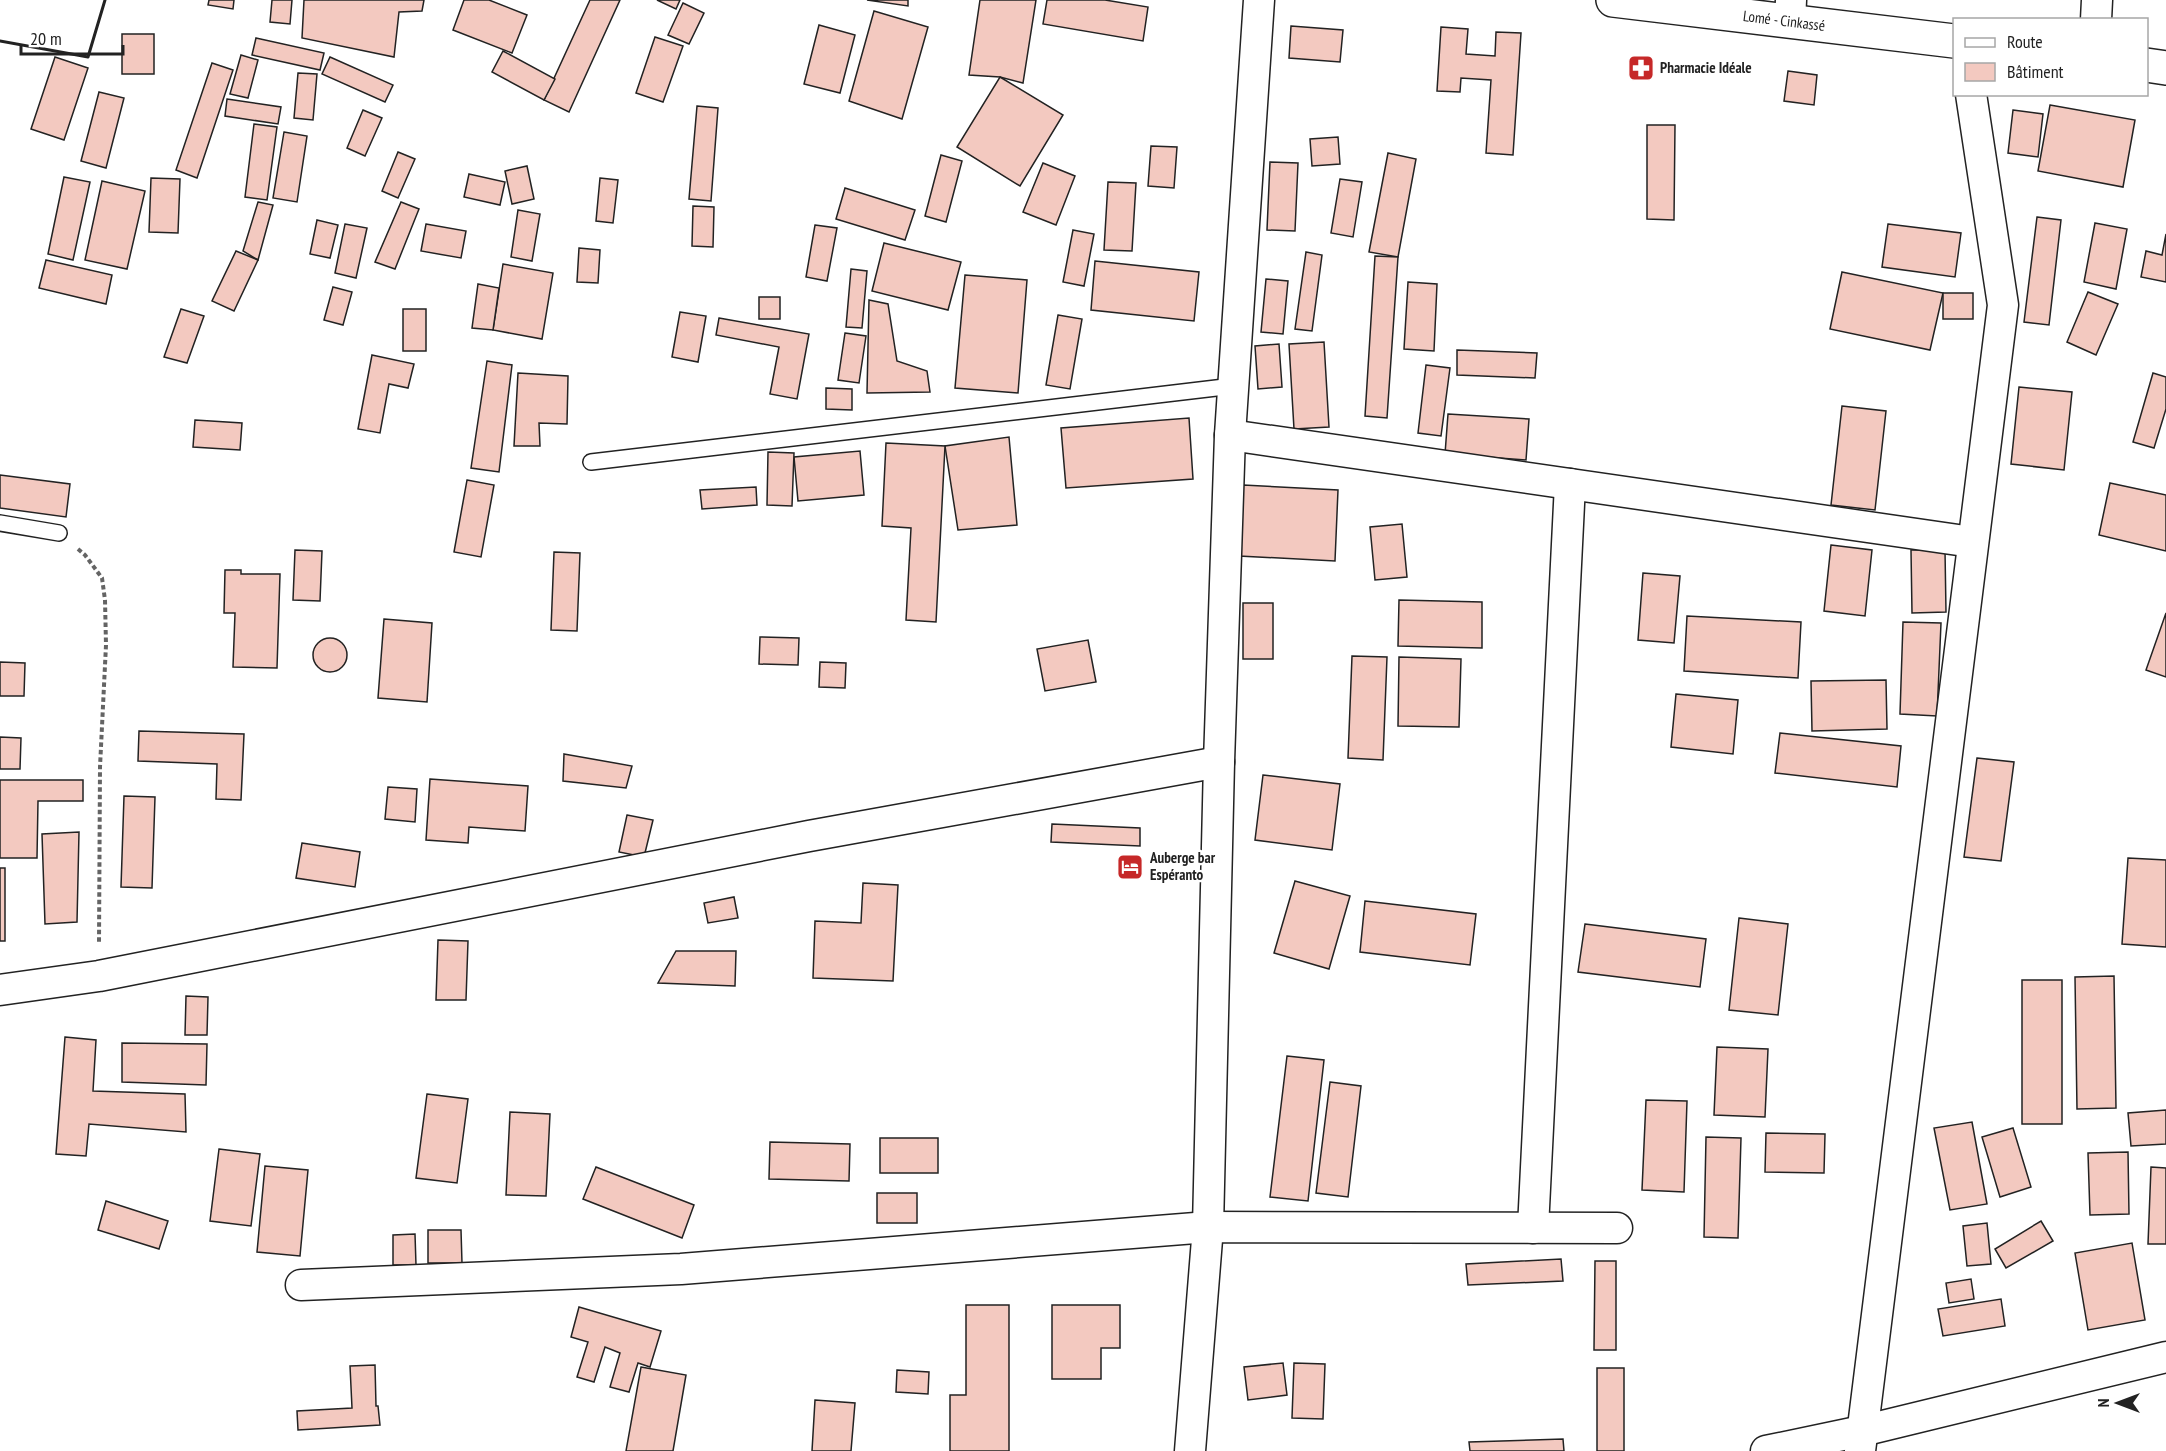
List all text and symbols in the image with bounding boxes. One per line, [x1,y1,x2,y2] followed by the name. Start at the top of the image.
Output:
[1742,6,1826,35] street label: Lomé - Cinkassé
[21,18,123,56] scale bar
[1953,18,2148,96] legend
[30,27,62,50] text: 20 m
[2007,30,2043,53] text: Route
[1626,53,1656,83] pharmacy icon: Pharmacie Idéale
[1660,58,1752,77] place label: Pharmacie Idéale
[2007,60,2064,83] text: Bâtiment
[1149,848,1216,884] place label: Auberge bar Espéranto
[1115,852,1145,882] hotel icon: Auberge bar Espéranto
[2088,1373,2148,1433] north arrow
[2093,1399,2113,1407] text: N

